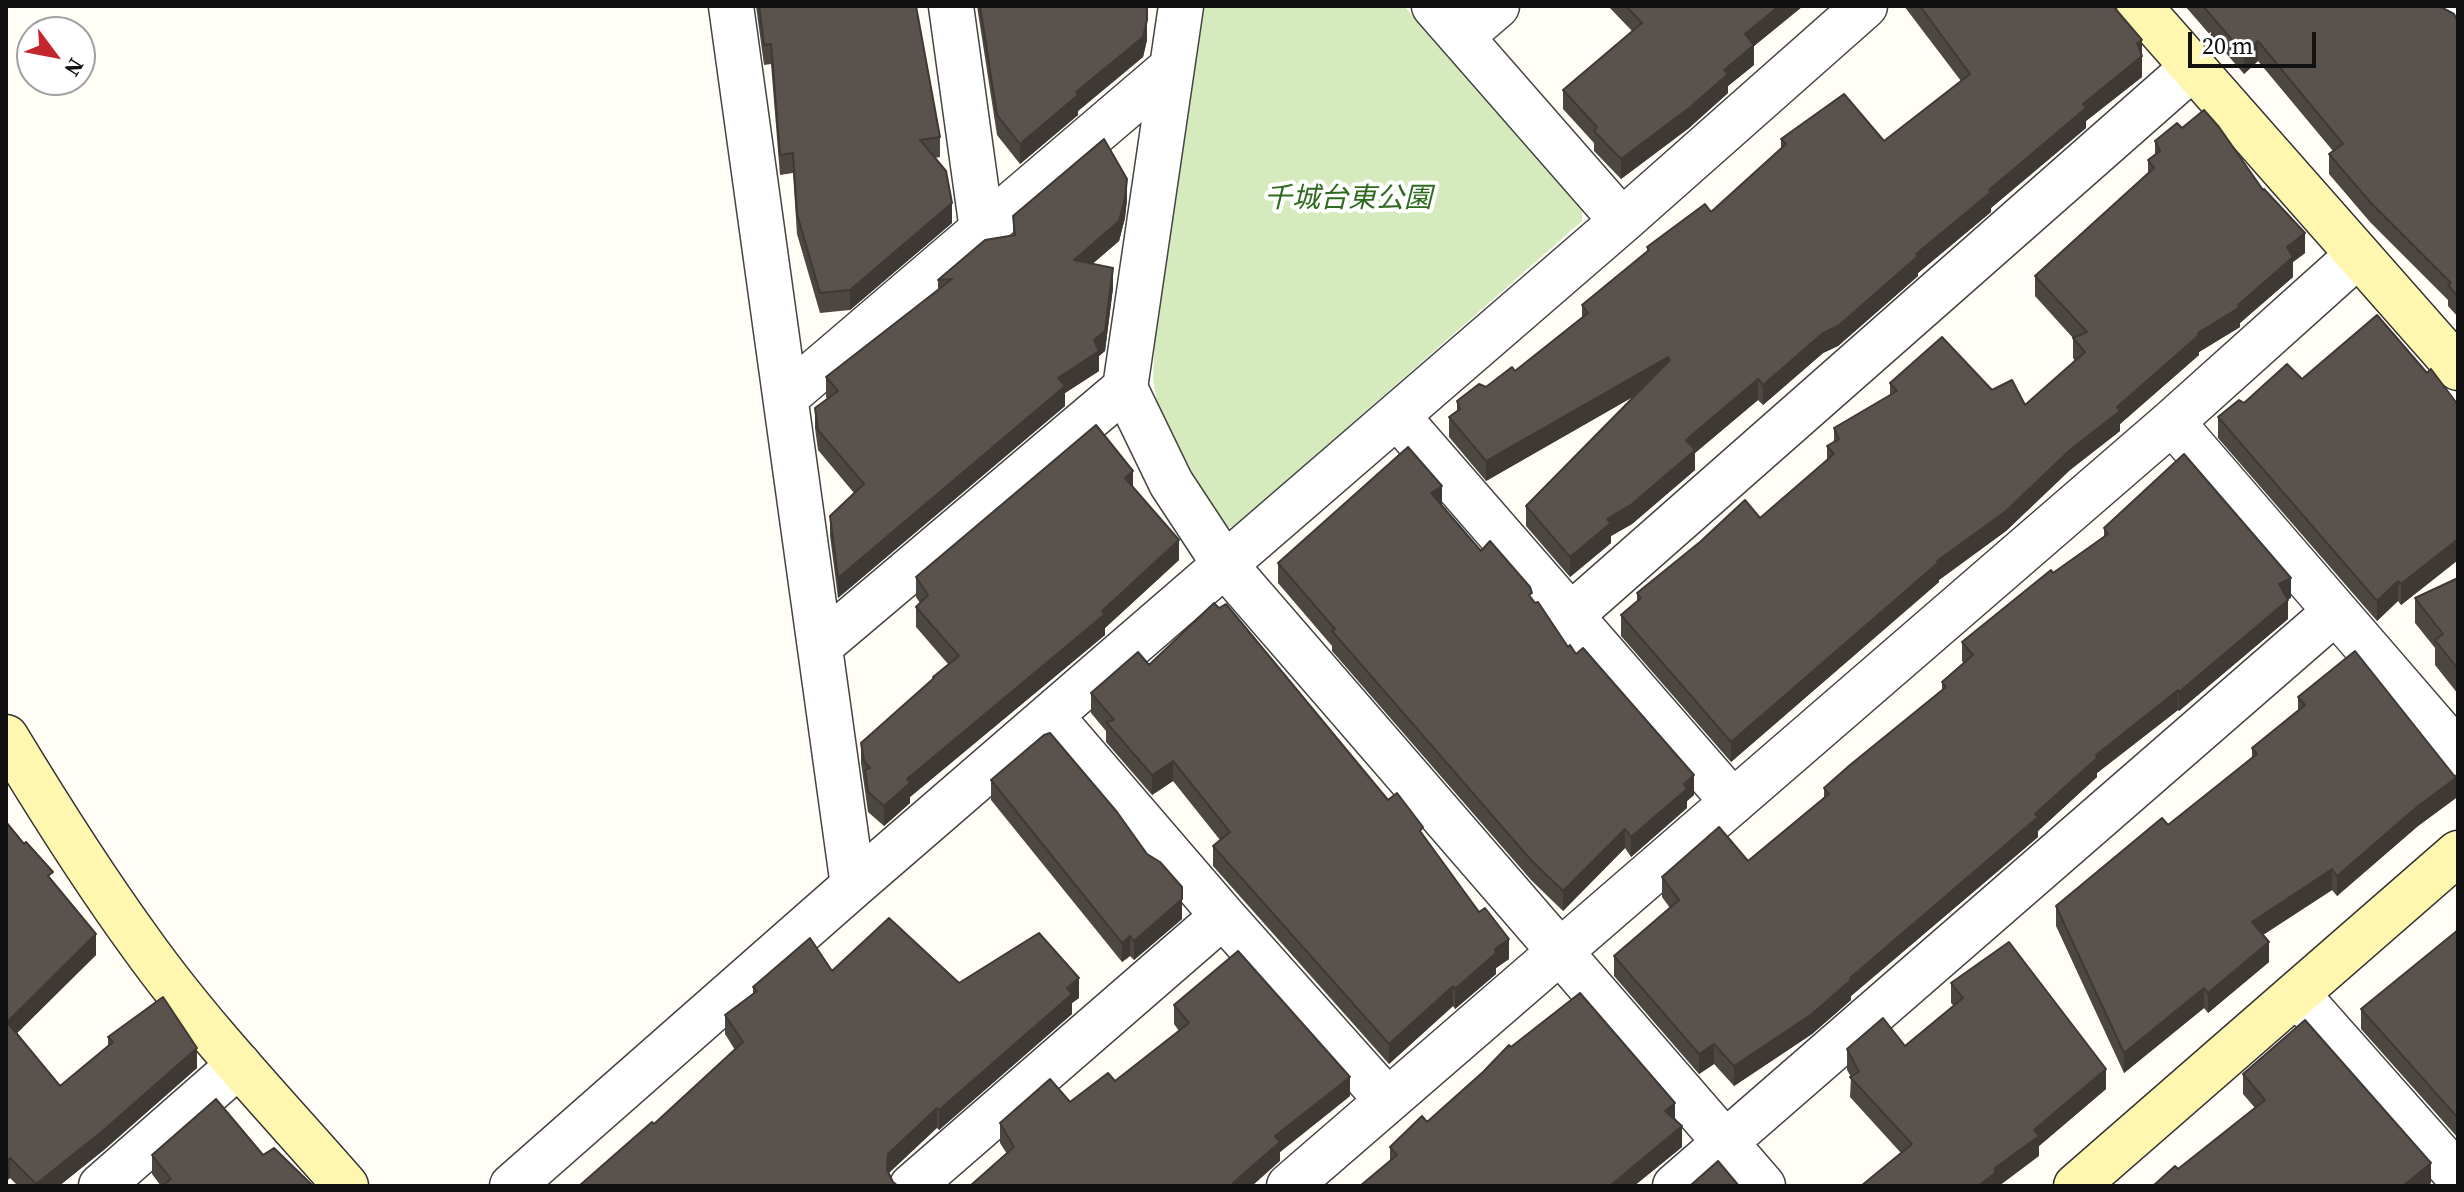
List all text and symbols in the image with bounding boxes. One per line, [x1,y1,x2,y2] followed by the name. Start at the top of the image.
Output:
[16,16,96,96] north arrow
[2192,16,2320,66] scale bar
[2202,29,2253,62] text: 20 m
[58,53,92,82] text: N
[1264,183,1432,217] park label: 千城台東公園

